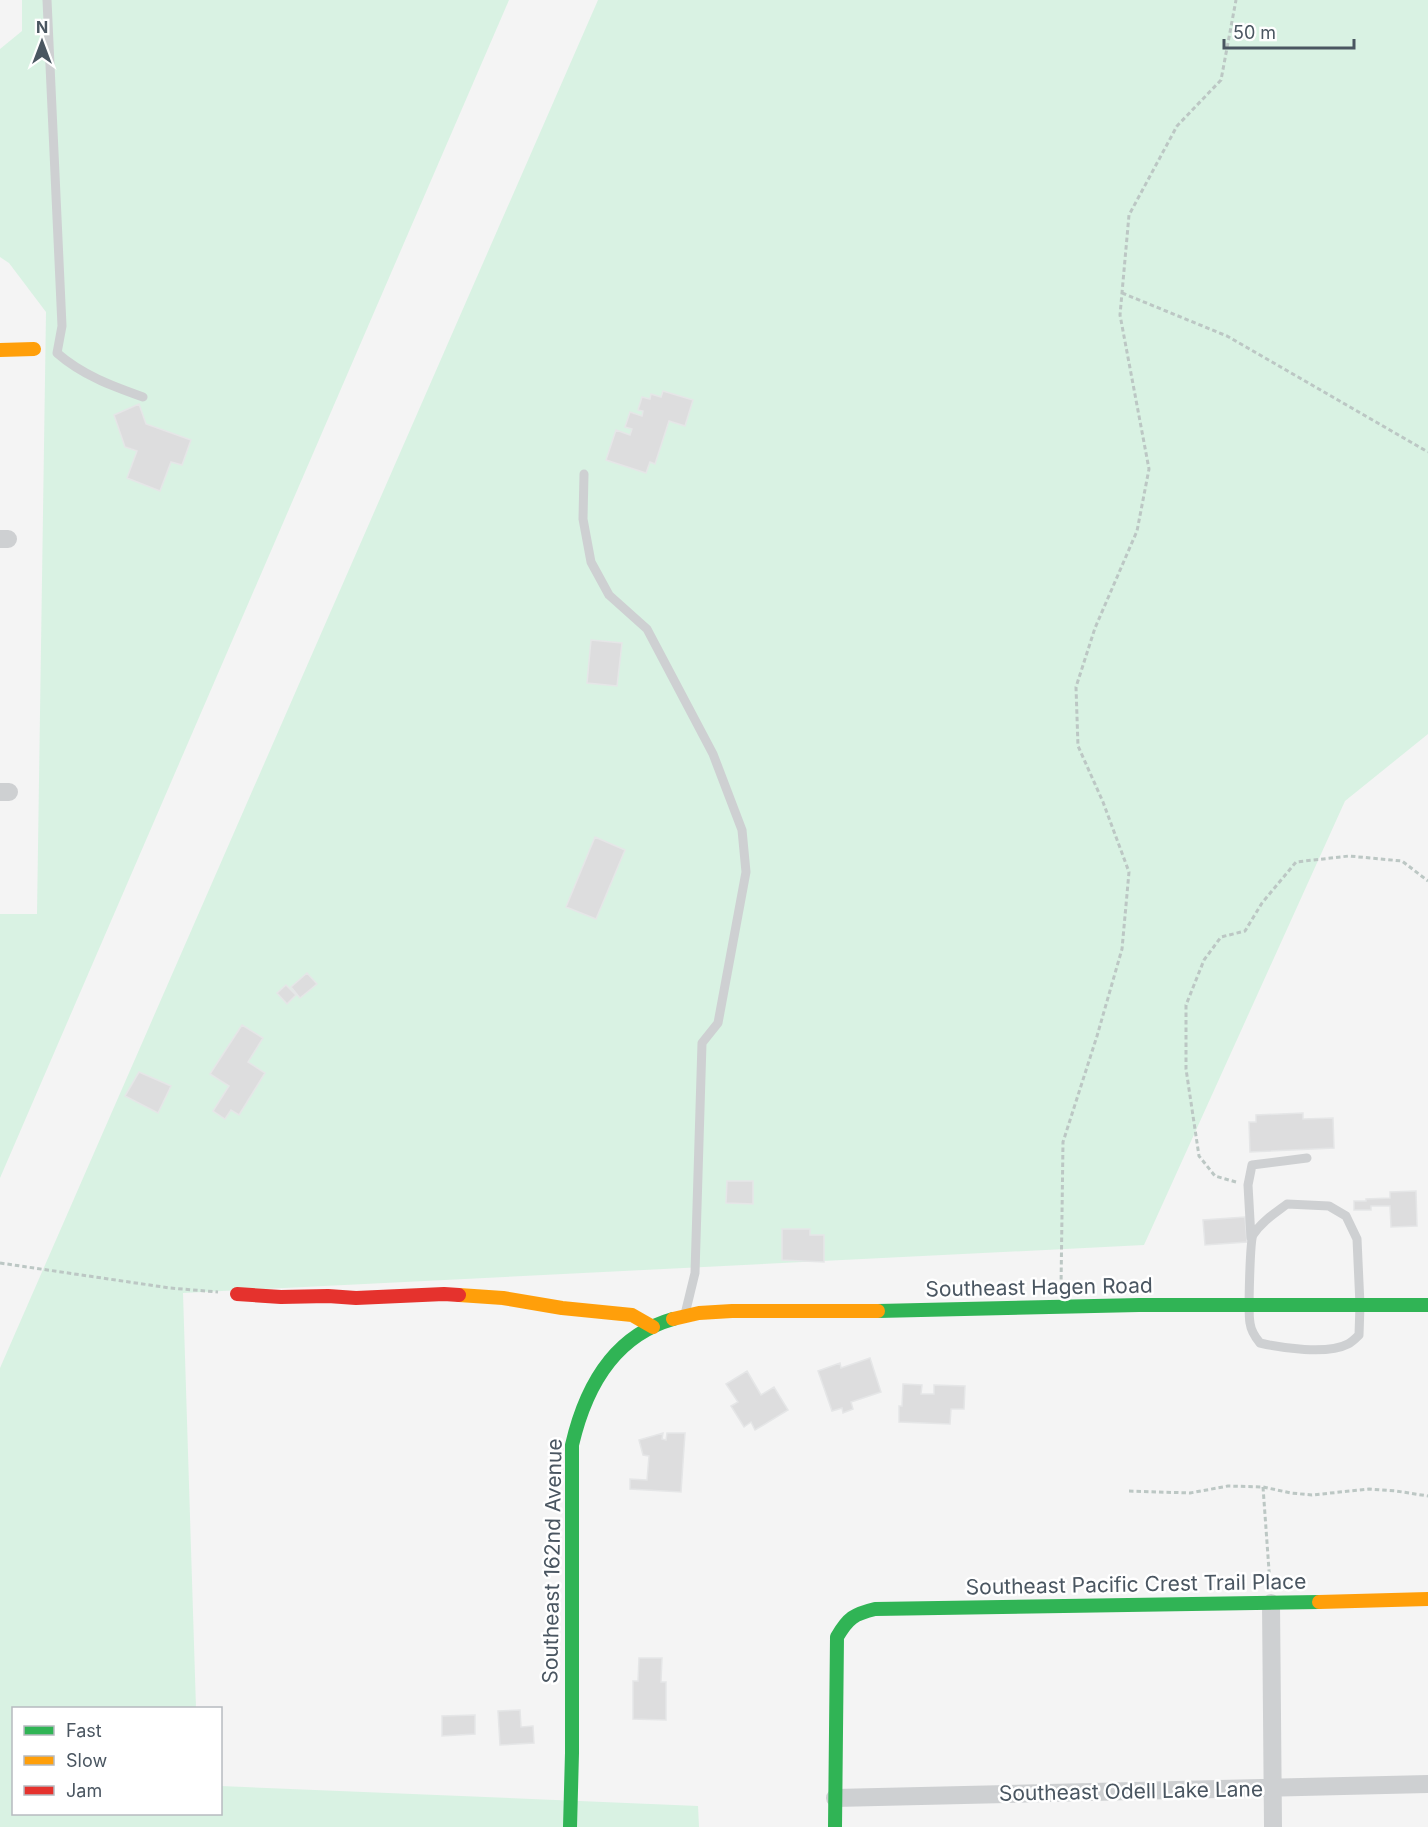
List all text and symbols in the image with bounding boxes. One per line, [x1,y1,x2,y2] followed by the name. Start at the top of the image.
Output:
[12,12,72,72] north arrow
[1224,12,1354,50] scale bar
[36,17,48,37] text: N
[1233,22,1276,43] text: 50 m
[925,1273,1153,1301] street label: Southeast Hagen Road
[537,1438,567,1684] street label: Southeast 162nd Avenue
[966,1569,1306,1599] street label: Southeast Pacific Crest Trail Place
[12,1707,222,1815] legend
[66,1720,102,1741] text: Fast
[66,1750,107,1771] text: Slow
[999,1776,1263,1806] street label: Southeast Odell Lake Lane
[66,1780,102,1801] text: Jam

